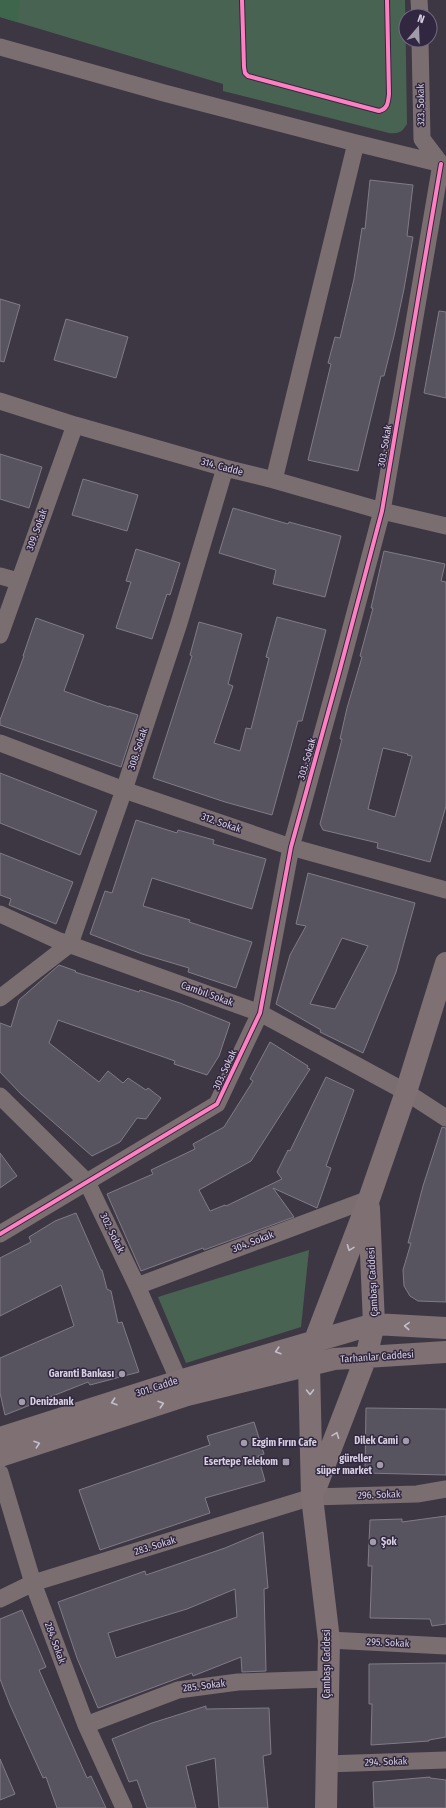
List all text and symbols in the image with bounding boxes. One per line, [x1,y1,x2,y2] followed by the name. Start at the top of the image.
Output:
[398,8,438,48] north arrow
[416,12,426,26] text: N
[415,84,427,126] street label: 323. Sokak
[375,424,395,468] street label: 303. Sokak
[200,456,244,478] street label: 314. Cadde
[24,507,50,552] street label: 309. Sokak
[126,726,151,772] street label: 308. Sokak
[295,736,319,781] street label: 303. Sokak
[200,811,243,836] street label: 312. Sokak
[179,979,235,1009] street label: Cambıl Sokak
[210,1048,240,1092] street label: 303. Sokak
[97,1211,127,1255] street label: 302. Sokak
[231,1229,276,1255] street label: 304. Sokak
[347,1245,355,1252] one-way arrow
[365,1247,381,1317] street label: Çambaşı Caddesi
[404,1321,410,1330] one-way arrow
[275,1346,282,1355] one-way arrow
[340,1348,414,1366] street label: Tarhanlar Caddesi
[49,1368,114,1380] place label: Garanti Bankası
[117,1369,127,1379] marker: Garanti Bankası
[135,1375,180,1399] street label: 301. Cadde
[306,1389,314,1395] one-way arrow
[30,1396,75,1408] place label: Denizbank
[17,1397,27,1407] marker: Denizbank
[110,1397,117,1405] one-way arrow
[157,1400,164,1409] one-way arrow
[331,1431,339,1438] one-way arrow
[354,1435,398,1447] place label: Dilek Cami
[401,1436,411,1446] marker: Dilek Cami
[252,1437,317,1449] place label: Ezgim Fırın Cafe
[239,1438,249,1448] marker: Ezgim Fırın Cafe
[33,1440,40,1449] one-way arrow
[316,1453,372,1477] place label: güreller süper market
[204,1456,278,1468] place label: Esertepe Telekom
[281,1457,291,1467] marker: Esertepe Telekom
[375,1460,385,1470] marker: güreller süper market
[357,1488,401,1502] street label: 296. Sokak
[133,1534,177,1558] street label: 283. Sokak
[381,1536,398,1548] place label: Şok
[368,1537,378,1547] marker: Şok
[42,1621,68,1666] street label: 284. Sokak
[321,1629,333,1699] street label: Çambaşı Caddesi
[366,1636,410,1650] street label: 295. Sokak
[182,1677,226,1695] street label: 285. Sokak
[364,1755,408,1769] street label: 294. Sokak

